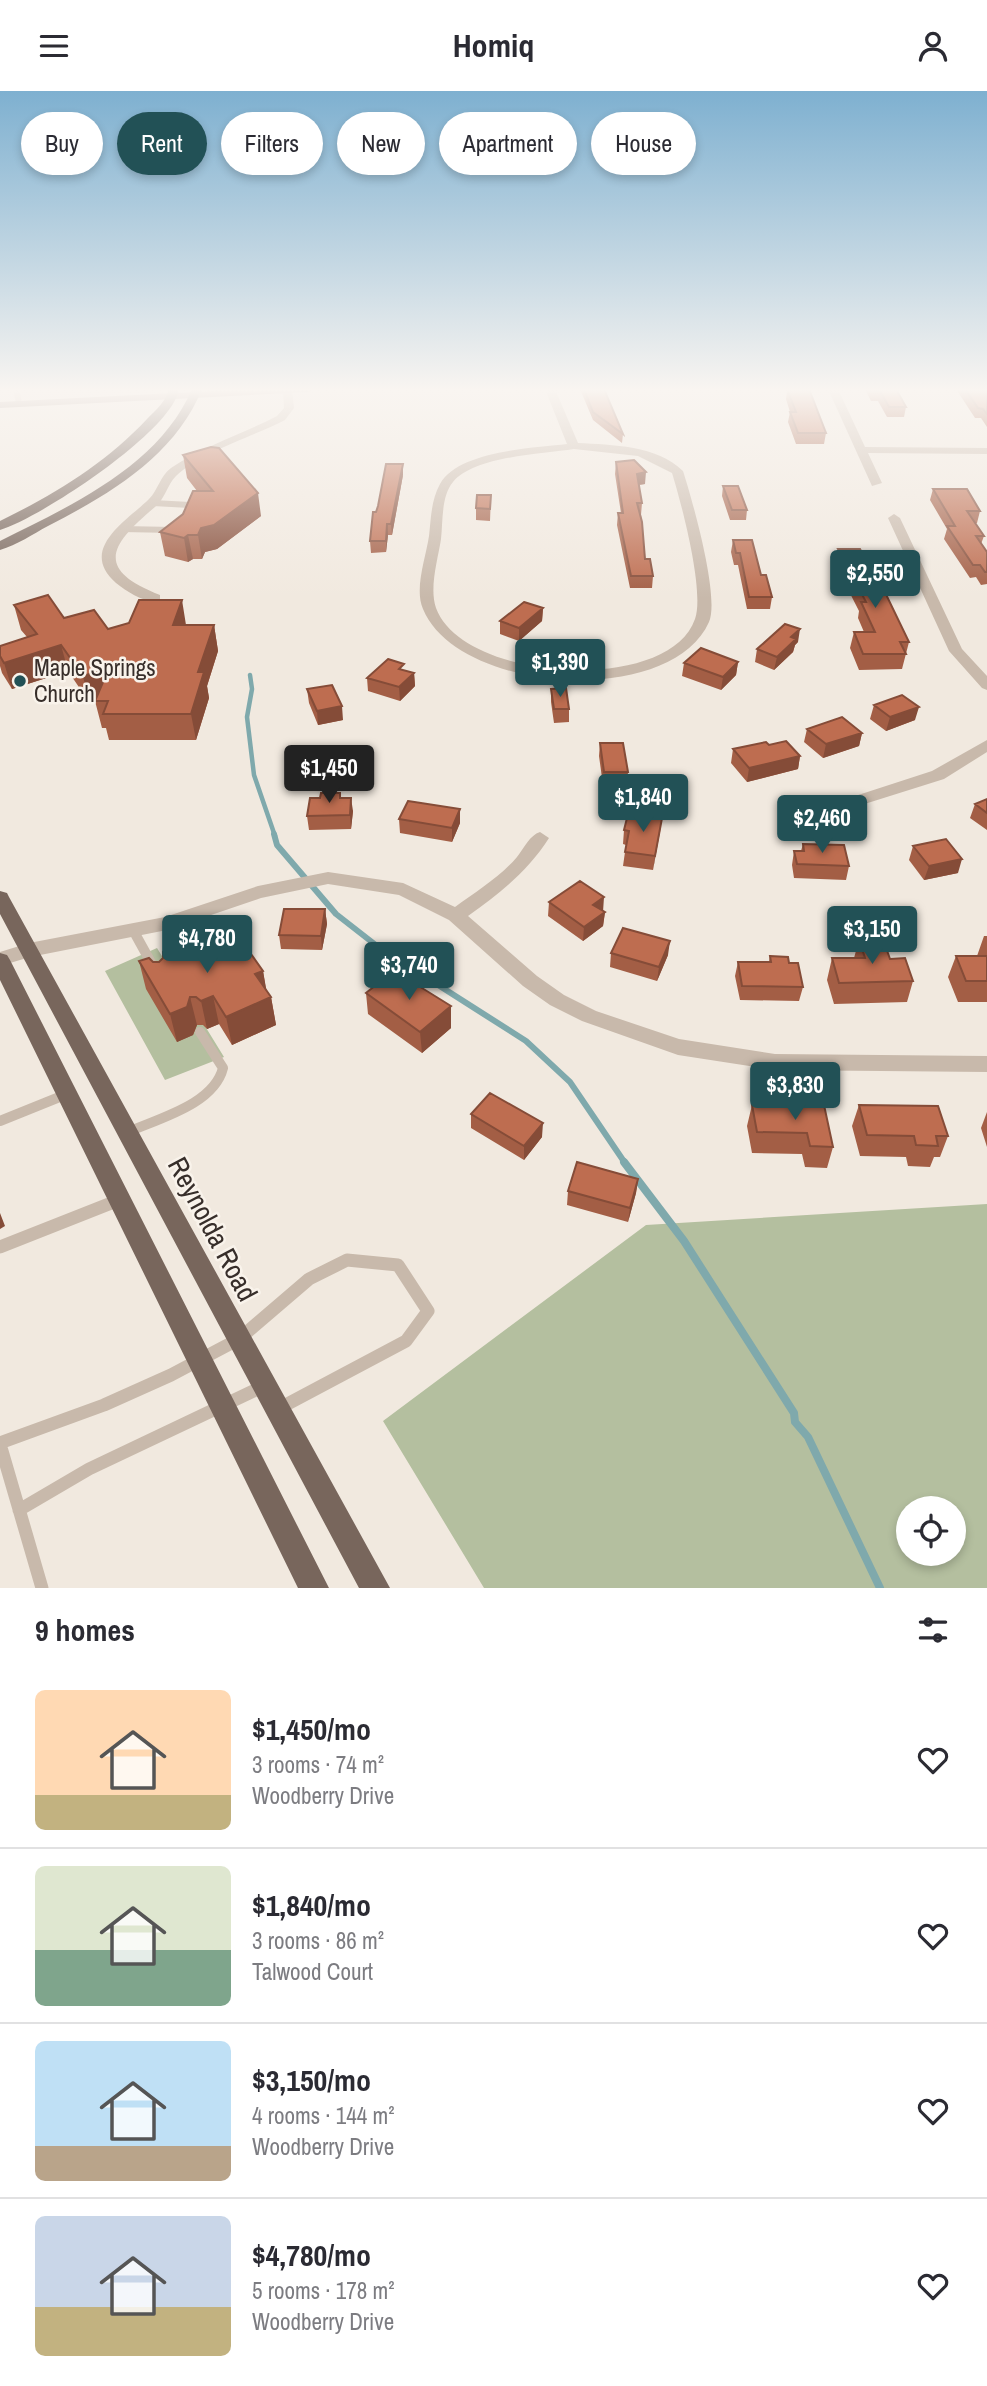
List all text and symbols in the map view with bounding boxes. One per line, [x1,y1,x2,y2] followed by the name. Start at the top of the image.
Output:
[453,24,534,67] text: Homiq
[35,27,73,65] icon: menu
[914,27,952,65] icon: person
[21,112,103,175] chip: Buy
[117,112,207,175] chip: Rent
[221,112,323,175] chip: Filters
[337,112,425,175] chip: New
[439,112,577,175] chip: Apartment
[591,112,696,175] chip: House
[818,551,932,610] pin: $2,550
[846,557,904,588] text: $2,550
[503,639,617,699] pin: $1,390
[531,646,589,677] text: $1,390
[34,652,156,709] place label: Maple Springs Church
[12,673,28,689] marker: Maple Springs Church
[272,745,386,805] pin: $1,450
[300,752,358,783] text: $1,450
[586,775,700,834] pin: $1,840
[614,781,672,812] text: $1,840
[765,795,879,855] pin: $2,460
[793,802,851,833] text: $2,460
[815,907,929,966] pin: $3,150
[843,913,901,944] text: $3,150
[150,915,264,975] pin: $4,780
[178,922,236,953] text: $4,780
[352,943,466,1002] pin: $3,740
[380,949,438,980] text: $3,740
[738,1063,852,1122] pin: $3,830
[766,1069,824,1100] text: $3,830
[159,1150,267,1308] street label: Reynolda Road
[896,1496,966,1566] map controls
[896,1496,966,1566] button: locate
[35,1610,135,1650] text: 9 homes
[914,1611,952,1649] icon: filters
[252,1709,371,1749] text: $1,450/mo
[91,1718,175,1802] icon: home
[914,1741,952,1779] icon: heart
[252,1749,384,1780] text: 3 rooms · 74 m²
[252,1780,394,1811] text: Woodberry Drive
[252,1885,371,1925] text: $1,840/mo
[91,1894,175,1978] icon: home
[914,1917,952,1955] icon: heart
[252,1925,384,1956] text: 3 rooms · 86 m²
[252,1956,373,1987] text: Talwood Court
[252,2060,371,2100] text: $3,150/mo
[91,2069,175,2153] icon: home
[914,2092,952,2130] icon: heart
[252,2100,395,2131] text: 4 rooms · 144 m²
[252,2131,394,2162] text: Woodberry Drive
[252,2235,371,2275] text: $4,780/mo
[91,2244,175,2328] icon: home
[914,2267,952,2305] icon: heart
[252,2275,395,2306] text: 5 rooms · 178 m²
[252,2306,394,2337] text: Woodberry Drive

